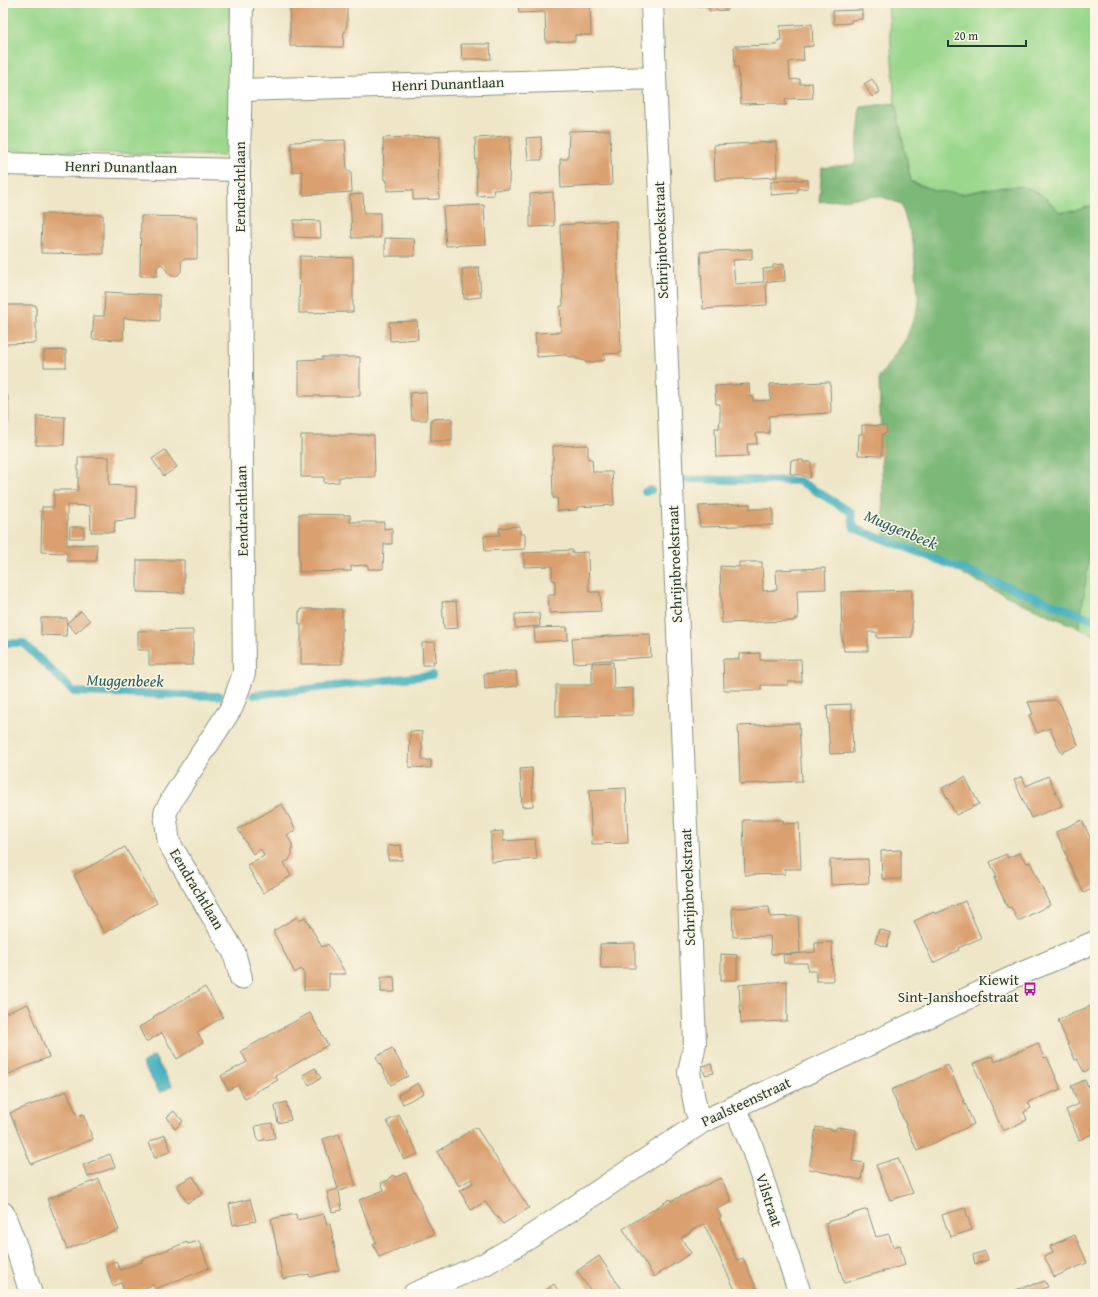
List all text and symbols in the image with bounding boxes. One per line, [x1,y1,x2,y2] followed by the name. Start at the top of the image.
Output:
[948,22,1026,48] scale bar
[954,27,978,44] text: 20 m
[391,71,505,96] street label: Henri Dunantlaan
[229,141,250,233] street label: Eendrachtlaan
[65,155,178,178] street label: Henri Dunantlaan
[648,180,673,299] street label: Schrijnbroekstraat
[230,465,253,557] street label: Eendrachtlaan
[861,503,942,555] water label: Muggenbeek
[662,504,687,623] street label: Schrijnbroekstraat
[86,667,164,693] water label: Muggenbeek
[675,827,700,946] street label: Schrijnbroekstraat
[165,844,230,934] street label: Eendrachtlaan
[898,969,1020,1007] place label: Kiewit Sint-Janshoefstraat
[1022,981,1038,997] bus stop icon: Kiewit Sint-Janshoefstraat
[697,1071,795,1132] street label: Paalsteenstraat
[751,1170,788,1230] street label: Vilstraat

